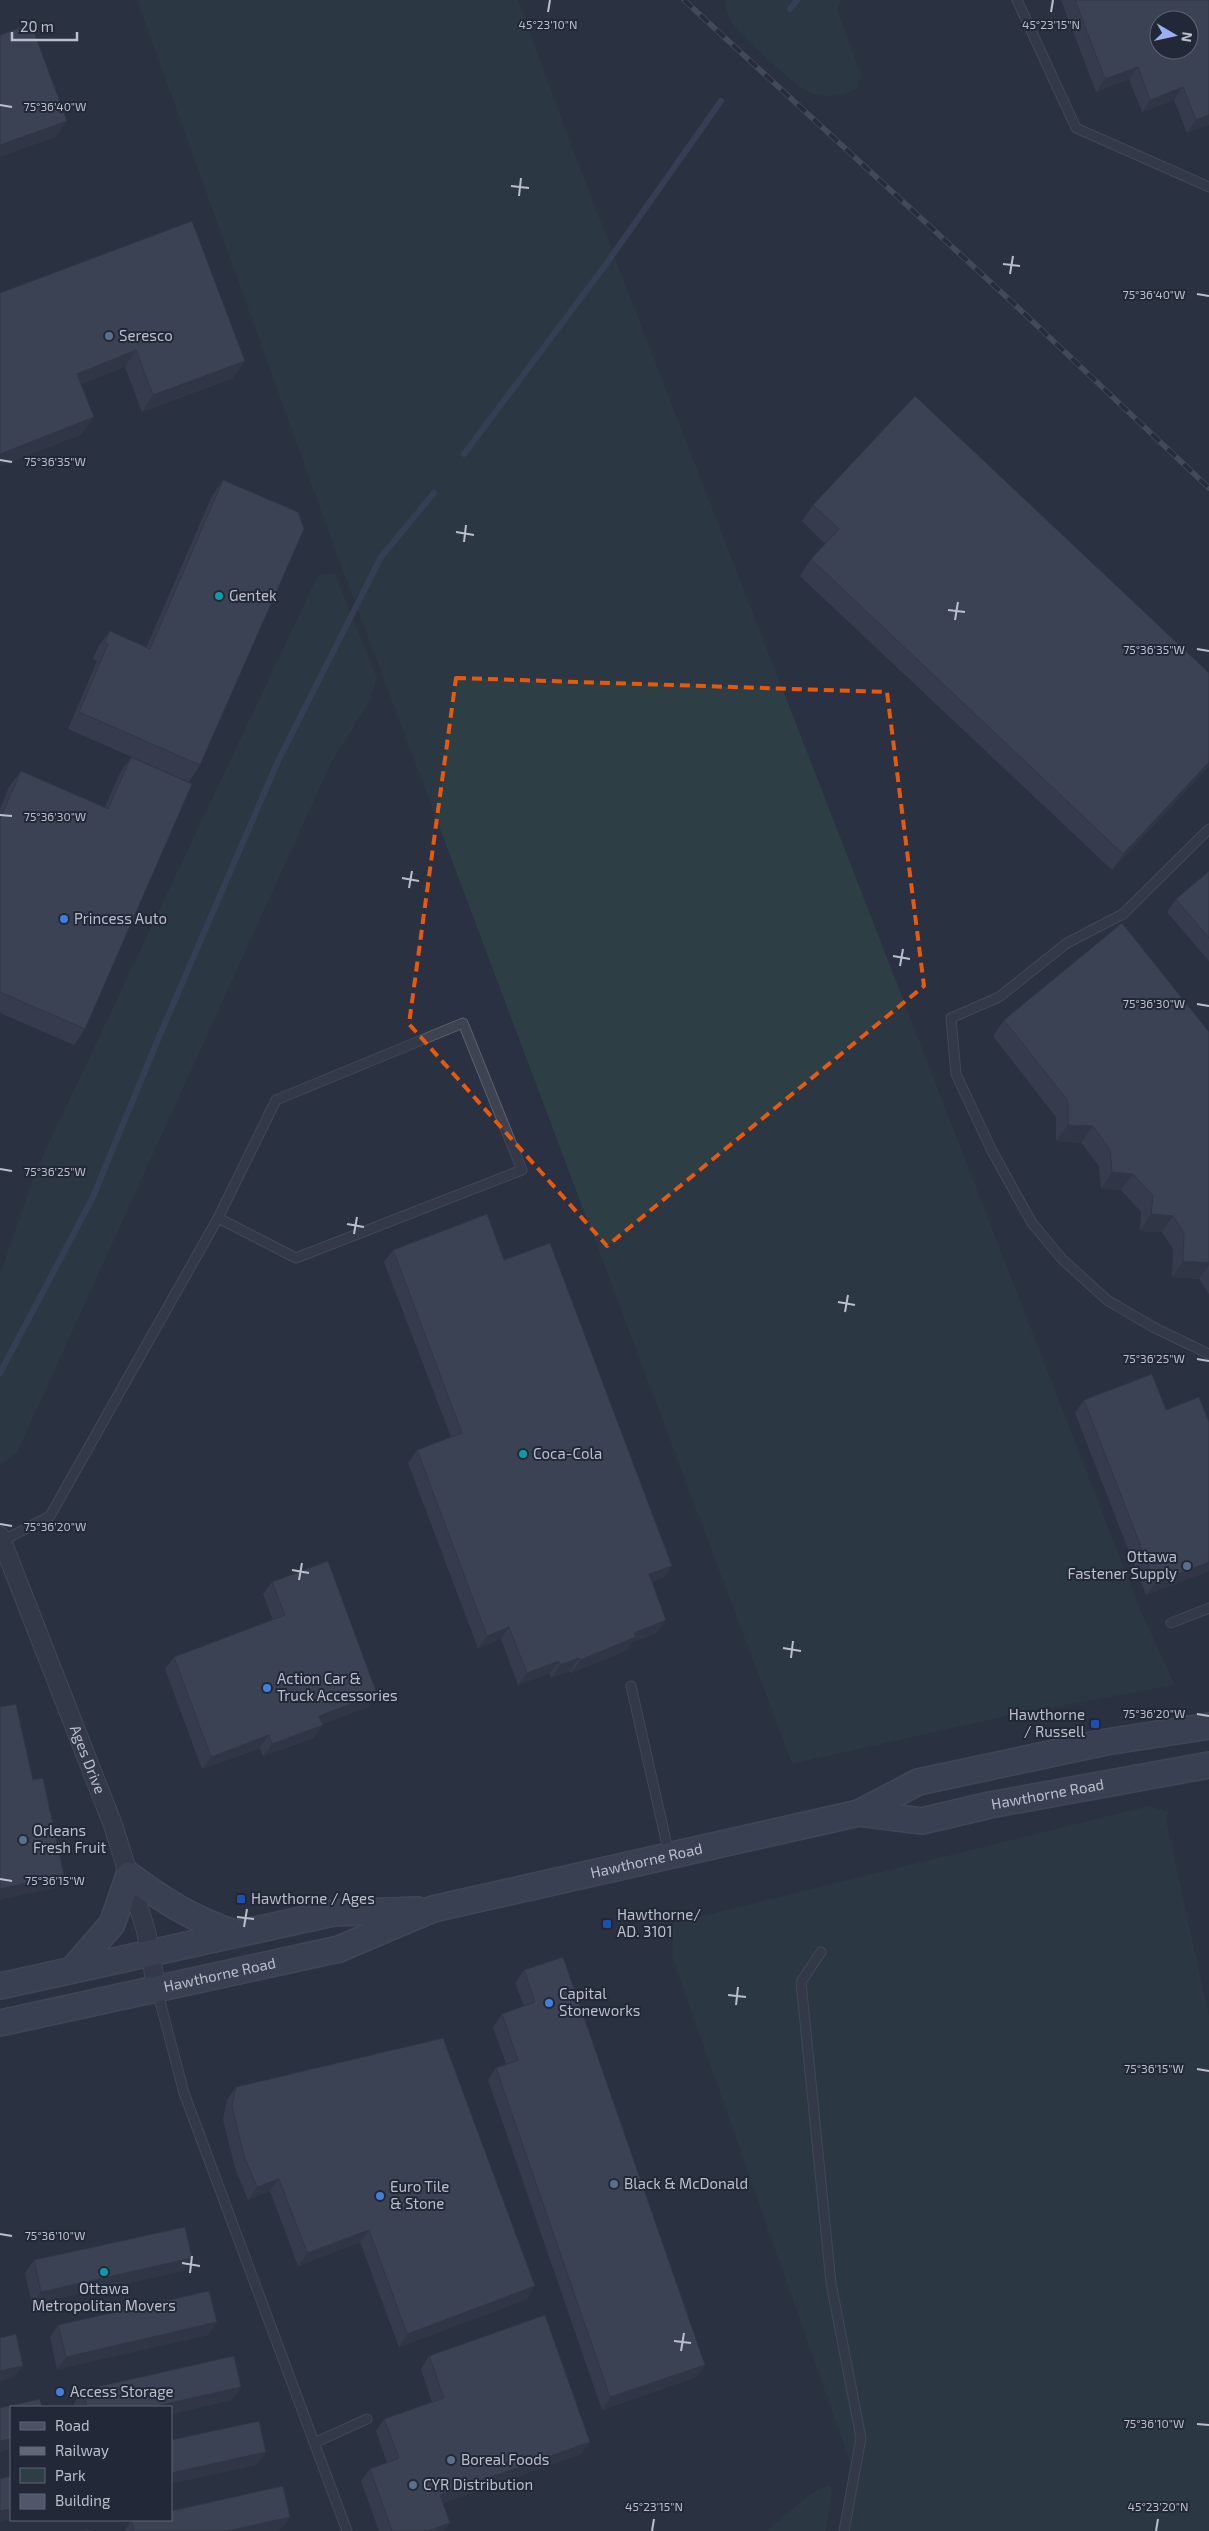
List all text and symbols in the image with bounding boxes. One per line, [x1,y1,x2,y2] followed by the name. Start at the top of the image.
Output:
[12,10,78,42] scale bar
[1149,10,1199,60] north arrow
[20,17,54,35] text: 20 m
[519,17,577,31] text: 45°23'10"N
[1022,17,1080,31] text: 45°23'15"N
[1178,31,1197,43] text: N
[24,99,86,113] text: 75°36'40"W
[1123,287,1185,301] text: 75°36'40"W
[119,326,173,344] place label: Seresco
[103,330,115,342] marker: Seresco
[24,454,86,468] text: 75°36'35"W
[229,586,277,604] place label: Gentek
[213,590,225,602] marker: Gentek
[1123,642,1185,656] text: 75°36'35"W
[24,809,86,823] text: 75°36'30"W
[74,909,167,927] place label: Princess Auto
[58,913,70,925] marker: Princess Auto
[1123,996,1185,1010] text: 75°36'30"W
[24,1164,86,1178] text: 75°36'25"W
[1123,1351,1185,1365] text: 75°36'25"W
[533,1444,602,1462] place label: Coca-Cola
[517,1448,529,1460] marker: Coca-Cola
[24,1519,86,1533] text: 75°36'20"W
[1067,1547,1177,1582] place label: Ottawa Fastener Supply
[1181,1560,1193,1572] marker: Ottawa Fastener Supply
[277,1669,398,1704] place label: Action Car & Truck Accessories
[261,1682,273,1694] marker: Action Car & Truck Accessories
[1009,1705,1086,1740] place label: Hawthorne / Russell
[1123,1706,1185,1720] text: 75°36'20"W
[1089,1718,1101,1730] marker: Hawthorne / Russell
[67,1722,110,1796] street label: Ages Drive
[990,1774,1105,1813] street label: Hawthorne Road
[33,1821,107,1856] place label: Orleans Fresh Fruit
[17,1834,29,1846] marker: Orleans Fresh Fruit
[589,1839,704,1881] street label: Hawthorne Road
[25,1873,85,1887] text: 75°36'15"W
[251,1889,375,1907] place label: Hawthorne / Ages
[235,1893,247,1905] marker: Hawthorne / Ages
[617,1905,701,1940] place label: Hawthorne/ AD. 3101
[601,1918,613,1930] marker: Hawthorne/ AD. 3101
[162,1953,277,1995] street label: Hawthorne Road
[559,1984,640,2019] place label: Capital Stoneworks
[543,1997,555,2009] marker: Capital Stoneworks
[1124,2061,1184,2075] text: 75°36'15"W
[624,2174,748,2192] place label: Black & McDonald
[390,2177,449,2212] place label: Euro Tile & Stone
[608,2178,620,2190] marker: Black & McDonald
[374,2190,386,2202] marker: Euro Tile & Stone
[25,2228,85,2242] text: 75°36'10"W
[98,2266,110,2278] marker: Ottawa Metropolitan Movers
[32,2279,176,2314] place label: Ottawa Metropolitan Movers
[70,2382,174,2400] place label: Access Storage
[54,2386,66,2398] marker: Access Storage
[10,2406,172,2521] legend
[55,2416,90,2434] text: Road
[1124,2416,1184,2430] text: 75°36'10"W
[55,2441,109,2459] text: Railway
[461,2450,549,2468] place label: Boreal Foods
[445,2454,457,2466] marker: Boreal Foods
[55,2466,86,2484] text: Park
[423,2475,533,2493] place label: CYR Distribution
[407,2479,419,2491] marker: CYR Distribution
[55,2491,111,2509] text: Building
[625,2499,683,2513] text: 45°23'15"N
[1128,2499,1188,2513] text: 45°23'20"N

